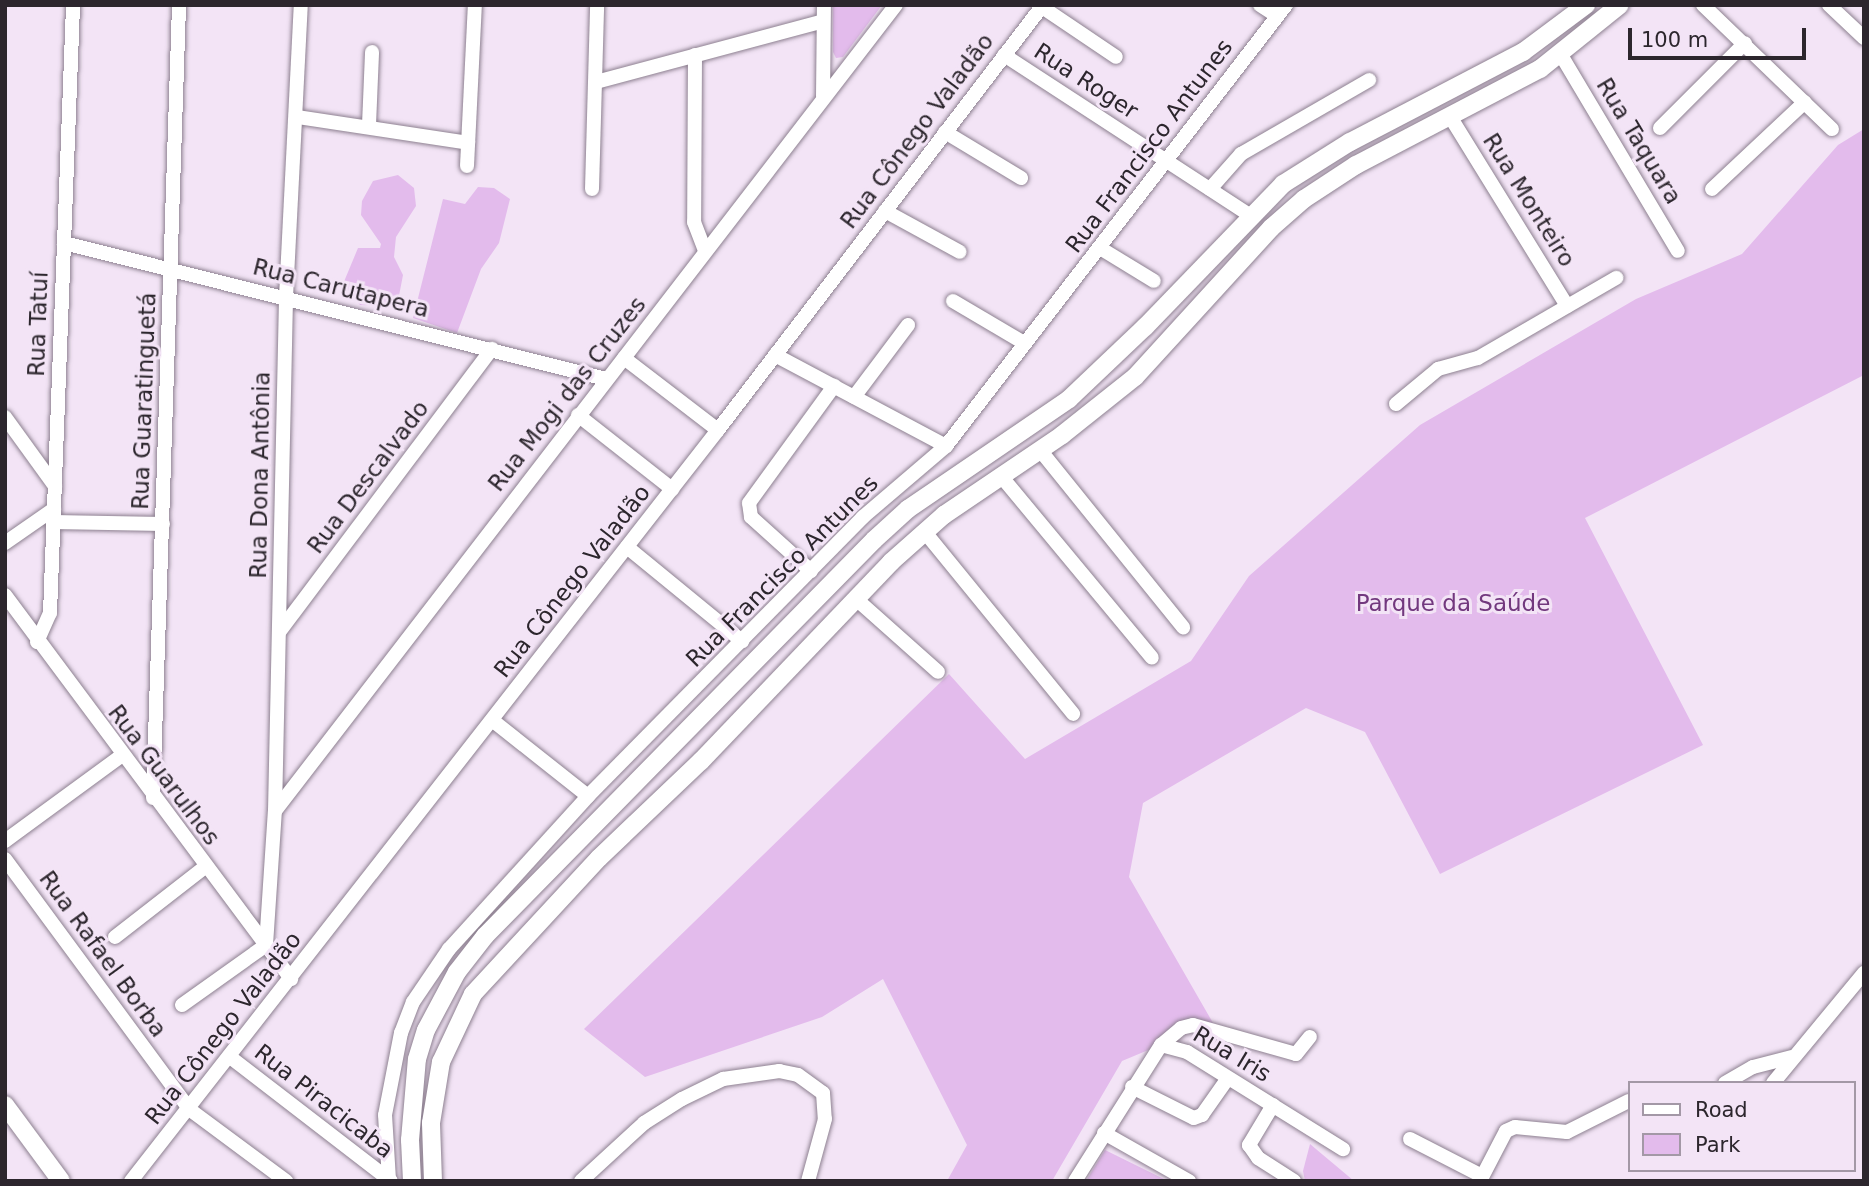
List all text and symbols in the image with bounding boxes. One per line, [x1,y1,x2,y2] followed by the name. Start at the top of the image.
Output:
[1631,14,1810,58] scale bar
[835,28,999,234] street label: Rua Cônego Valadão
[1641,28,1708,52] text: 100 m
[1060,34,1238,258] street label: Rua Francisco Antunes
[1029,37,1143,125] street label: Rua Roger
[1591,73,1687,209] street label: Rua Taquara
[1477,128,1581,272] street label: Rua Monteiro
[250,253,432,323] street label: Rua Carutapera
[22,271,54,377] street label: Rua Tatuí
[482,291,652,497] street label: Rua Mogi das Cruzes
[126,292,162,510] street label: Rua Guaratinguetá
[244,371,276,579] street label: Rua Dona Antônia
[302,395,434,559] street label: Rua Descalvado
[680,469,884,673] street label: Rua Francisco Antunes
[488,479,656,683] street label: Rua Cônego Valadão
[1356,589,1550,617] park label: Parque da Saúde
[102,699,226,851] street label: Rua Guarulhos
[33,866,173,1042] street label: Rua Rafael Borba
[139,926,307,1130] street label: Rua Cônego Valadão
[1188,1020,1276,1088] street label: Rua Iris
[249,1038,399,1164] street label: Rua Piracicaba
[1628,1081,1855,1172] legend
[1695,1098,1748,1122] text: Road
[1695,1133,1740,1157] text: Park

